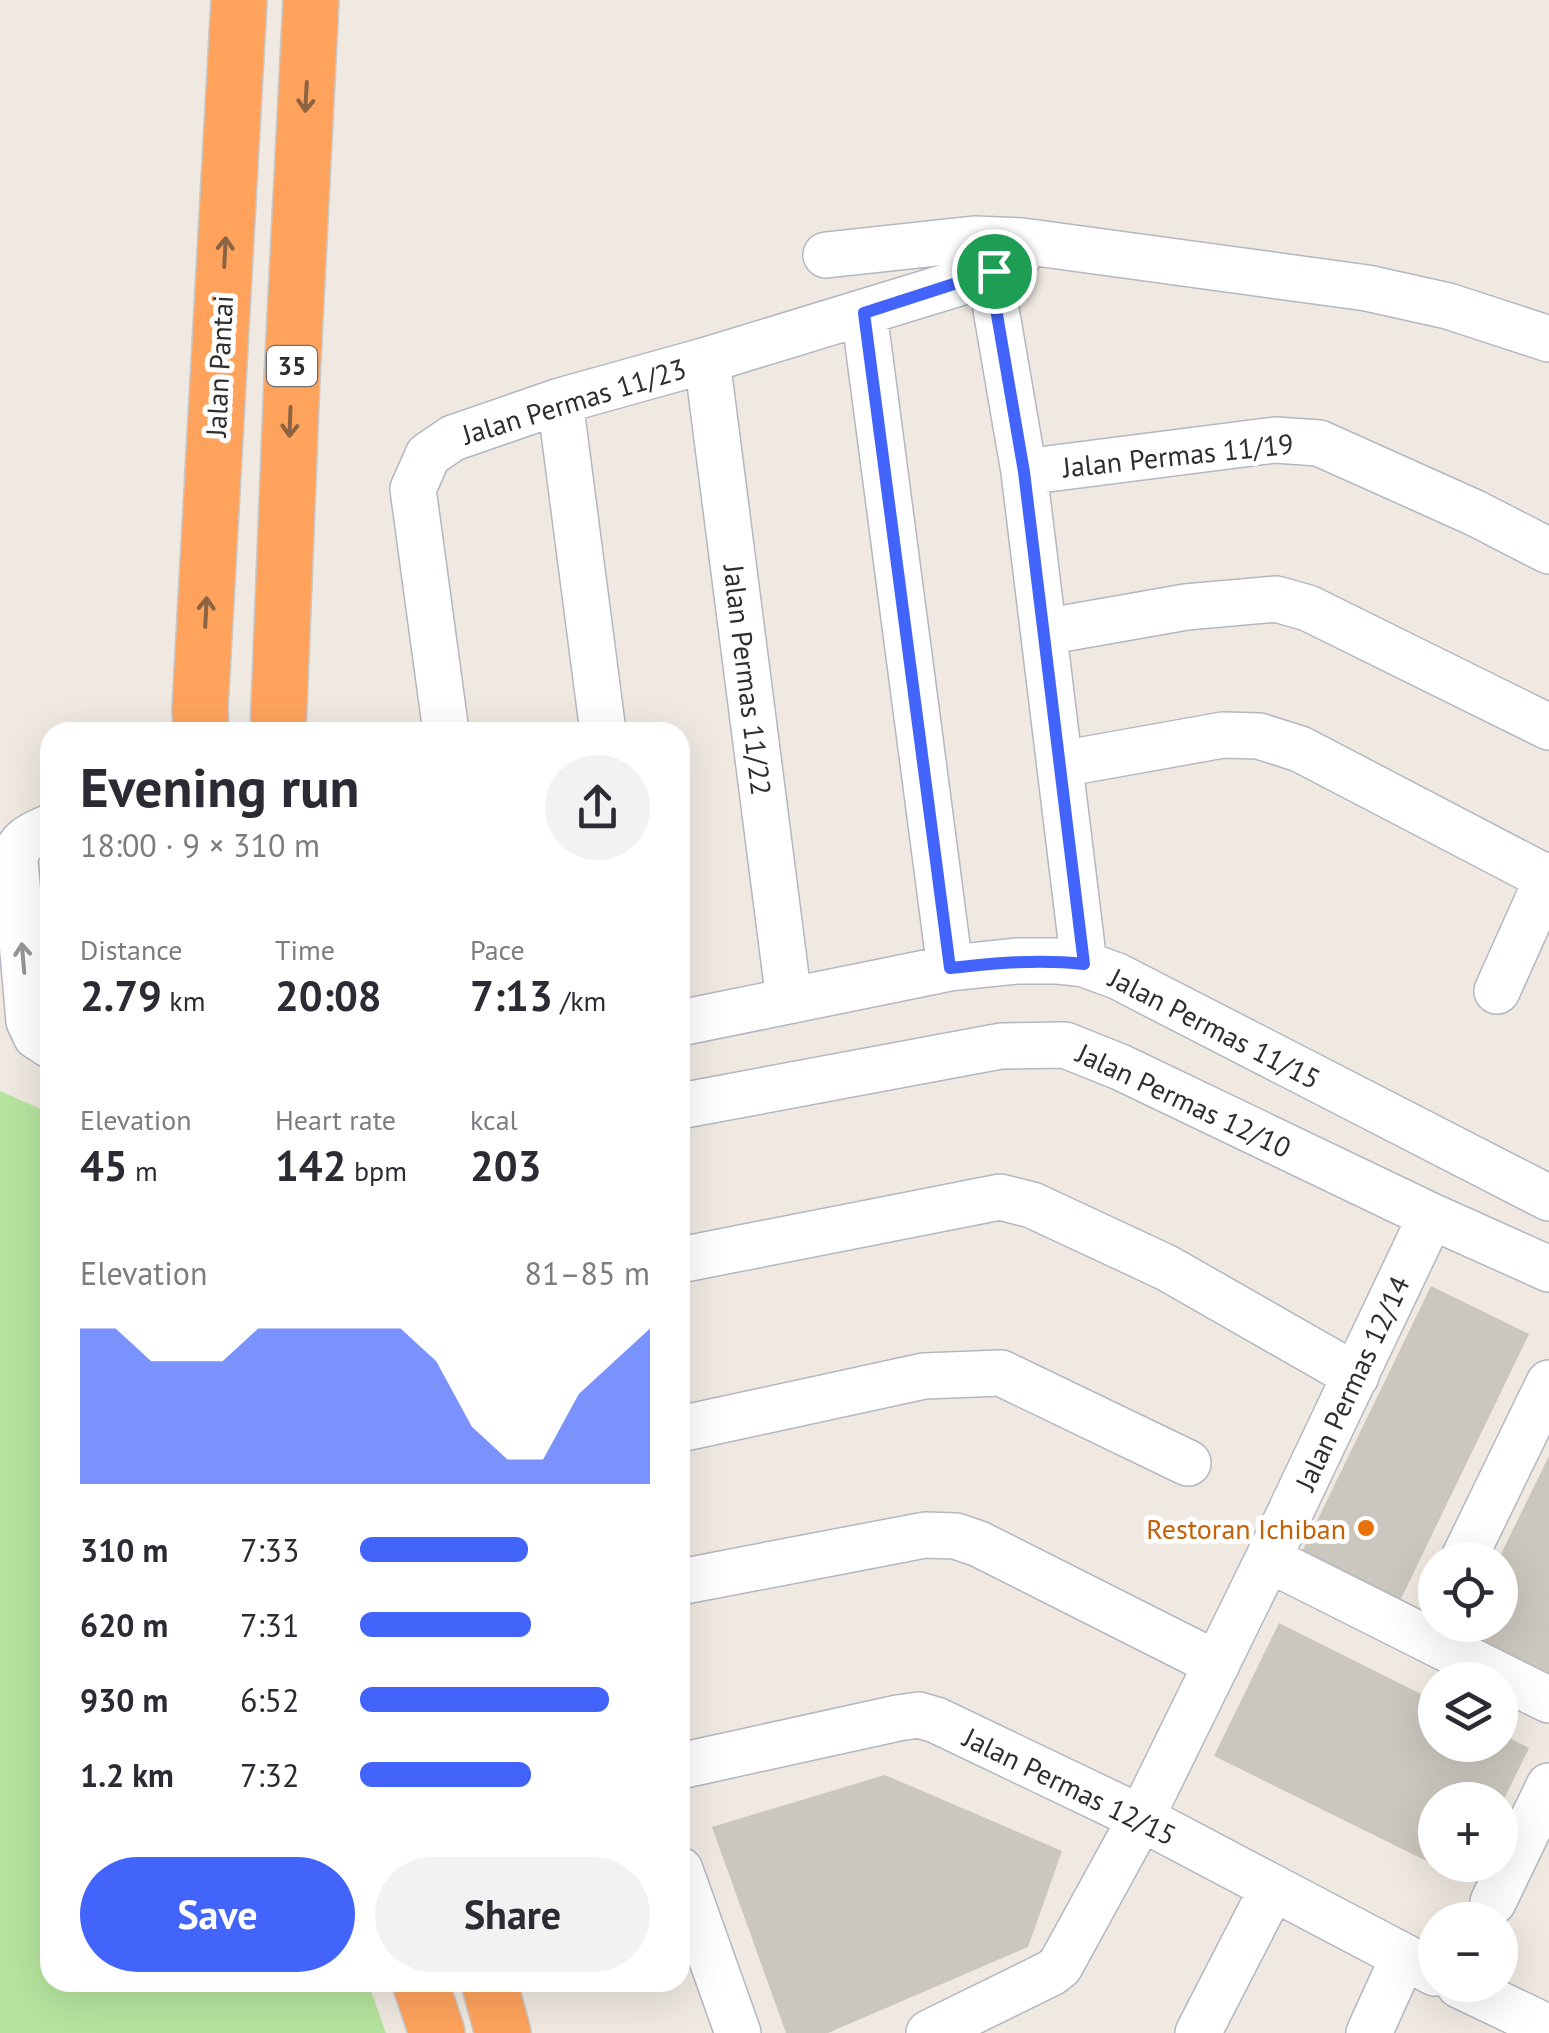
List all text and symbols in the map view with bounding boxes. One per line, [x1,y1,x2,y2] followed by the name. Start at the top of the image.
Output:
[296,81,315,113] one-way arrow
[952,229,1037,314] pin
[216,237,235,269] one-way arrow
[967,244,1022,299] icon: arrive
[197,294,241,439] street label: Jalan Pantai
[267,346,317,386] road number: 35
[457,349,690,453] street label: Jalan Permas 11/23
[280,405,299,437] one-way arrow
[1060,424,1295,486] street label: Jalan Permas 11/19
[715,562,781,797] street label: Jalan Permas 11/22
[197,596,216,628] one-way arrow
[80,751,360,822] text: Evening run
[545,755,650,860] button: share
[80,824,320,866] text: 18:00 · 9 × 310 m
[80,931,183,968] text: Distance
[275,931,335,968] text: Time
[470,931,525,968] text: Pace
[14,942,33,974] one-way arrow
[1102,958,1327,1097] street label: Jalan Permas 11/15
[80,968,162,1023] text: 2.79
[275,968,382,1023] text: 20:08
[470,968,553,1023] text: 7:13
[162,982,205,1019] text: km
[553,982,606,1019] text: /km
[1070,1034,1297,1166] street label: Jalan Permas 12/10
[80,1101,192,1138] text: Elevation
[275,1101,396,1138] text: Heart rate
[470,1101,518,1138] text: kcal
[80,1138,128,1193] text: 45
[275,1138,346,1193] text: 142
[470,1138,541,1193] text: 203
[128,1152,158,1189] text: m
[346,1152,407,1189] text: bpm
[80,1252,207,1294] text: Elevation
[525,1252,650,1294] text: 81–85 m
[1286,1270,1418,1497] street label: Jalan Permas 12/14
[1146,1510,1346,1547] place label: Restoran Ichiban
[1355,1517,1377,1539] marker: Restoran Ichiban
[80,1529,168,1571] text: 310 m
[240,1529,299,1571] text: 7:33
[1418,1542,1518,2002] map controls
[1418,1542,1518,1642] button: locate
[80,1604,168,1646] text: 620 m
[240,1604,299,1646] text: 7:31
[1418,1662,1518,1762] button: layers
[80,1679,168,1721] text: 930 m
[240,1679,299,1721] text: 6:52
[957,1718,1182,1854] street label: Jalan Permas 12/15
[80,1754,174,1796] text: 1.2 km
[240,1754,299,1796] text: 7:32
[1418,1782,1518,1882] button: +
[80,1857,355,1972] button: Save
[375,1857,650,1972] button: Share
[1418,1902,1518,2002] button: −

